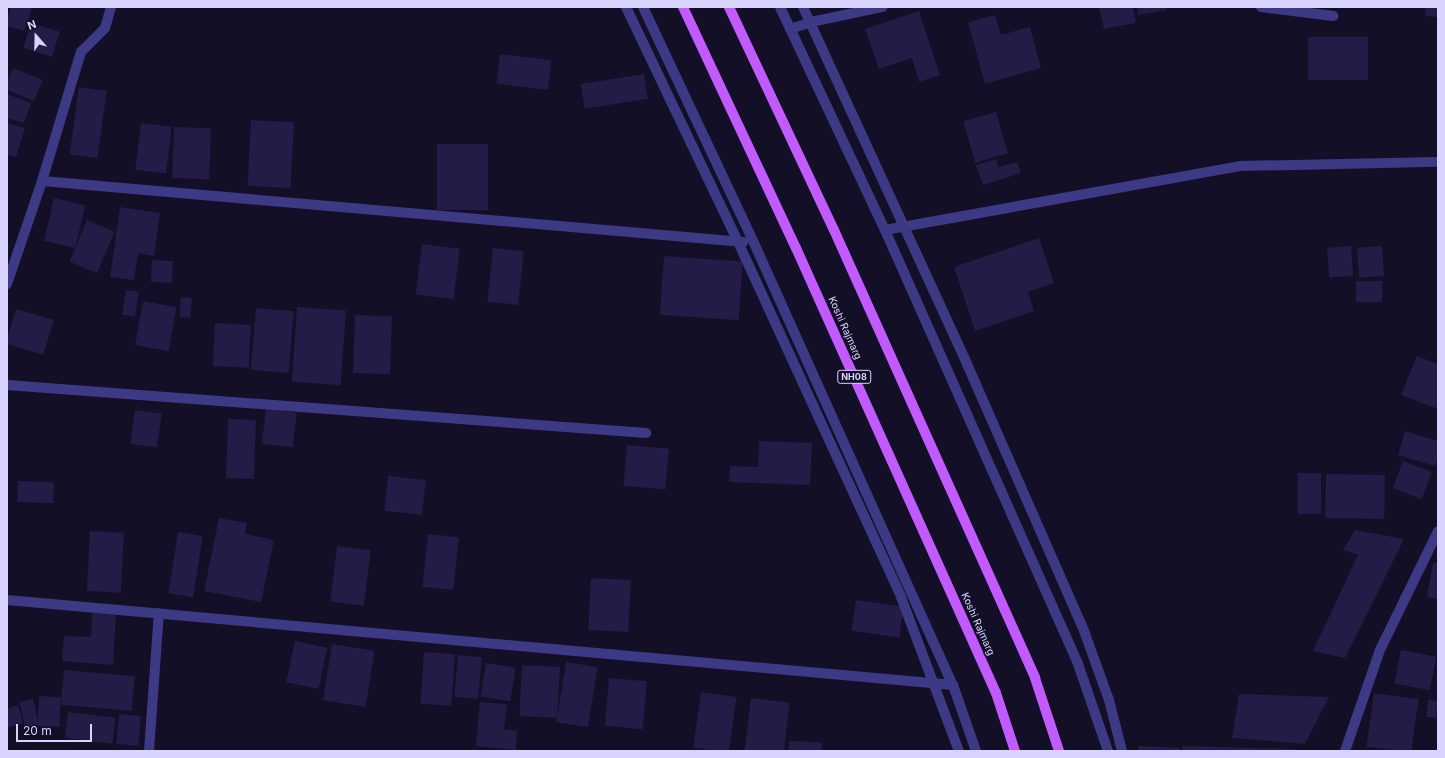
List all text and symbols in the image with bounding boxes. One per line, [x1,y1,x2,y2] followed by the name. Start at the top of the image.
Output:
[16,16,56,56] north arrow
[26,17,38,33] text: N
[826,295,864,361] street label: Koshi Rajmarg
[837,370,871,384] road number: NH08
[959,591,997,657] street label: Koshi Rajmarg
[18,716,94,742] scale bar
[23,723,52,738] text: 20 m

